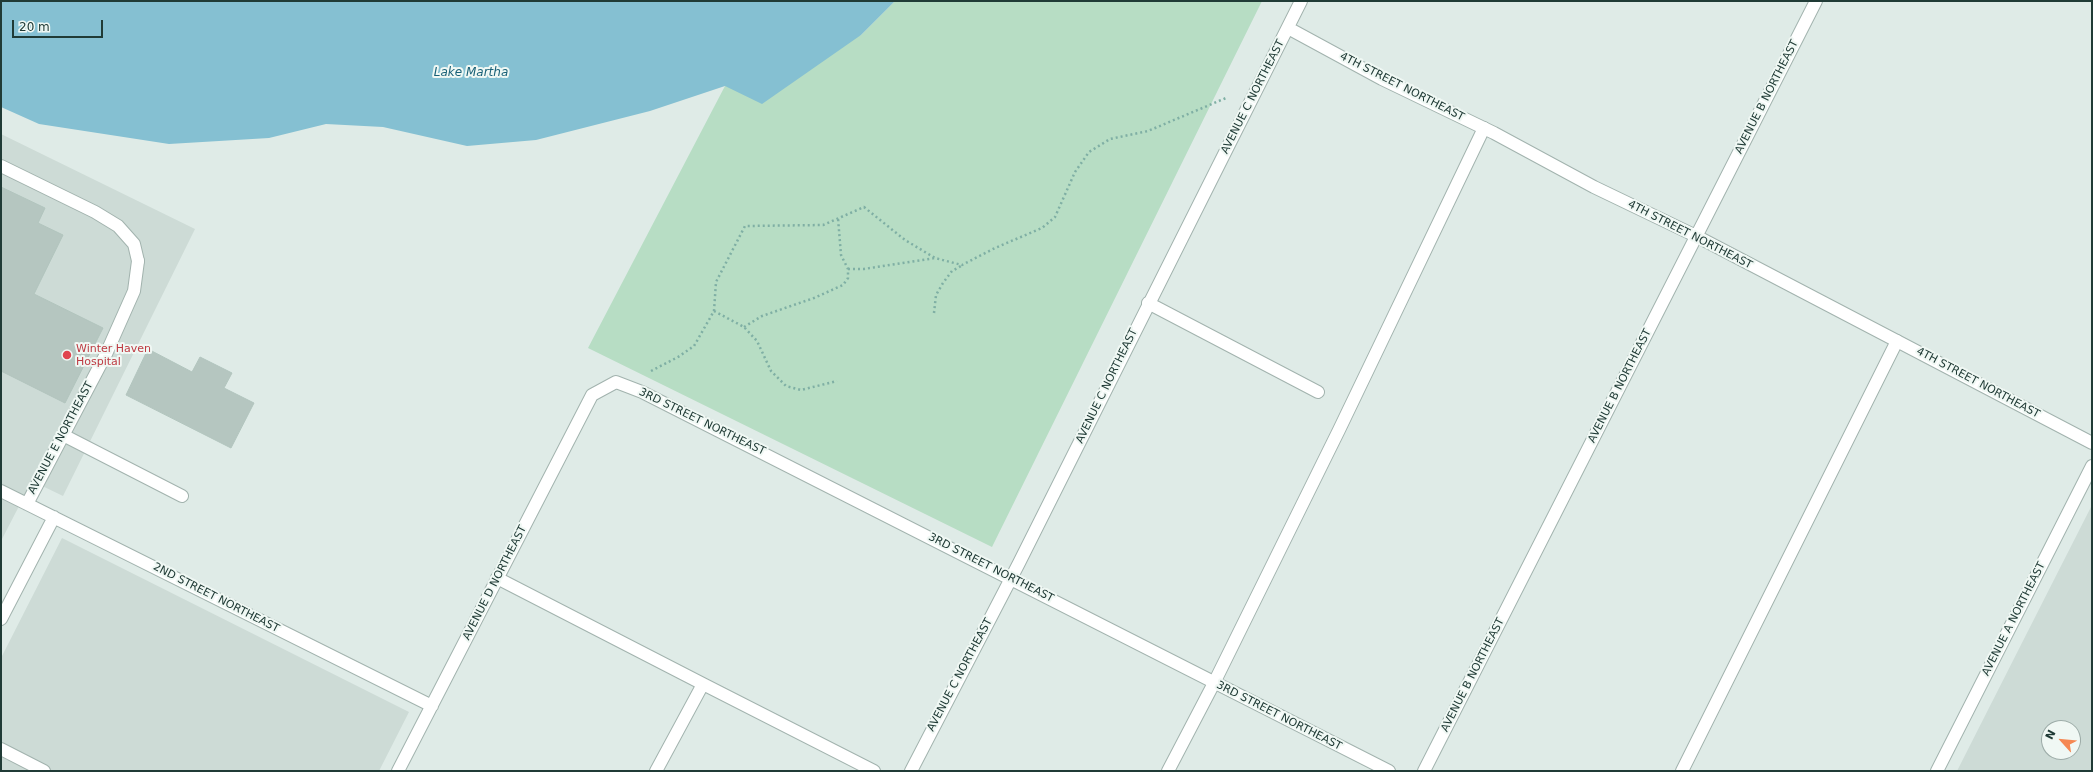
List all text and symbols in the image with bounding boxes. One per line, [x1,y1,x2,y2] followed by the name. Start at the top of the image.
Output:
[14,12,105,38] scale bar
[19,20,50,34] text: 20 m
[1218,38,1288,156] street label: AVENUE C NORTHEAST
[1733,38,1801,156] street label: AVENUE B NORTHEAST
[1338,50,1466,124] street label: 4TH STREET NORTHEAST
[434,66,508,80] water label: Lake Martha
[1626,198,1754,272] street label: 4TH STREET NORTHEAST
[1073,326,1141,446] street label: AVENUE C NORTHEAST
[1586,327,1654,445] street label: AVENUE B NORTHEAST
[76,342,151,368] place label: Winter Haven Hospital
[1914,345,2042,421] street label: 4TH STREET NORTHEAST
[61,349,73,361] marker: Winter Haven Hospital
[26,380,96,496] street label: AVENUE E NORTHEAST
[637,386,767,458] street label: 3RD STREET NORTHEAST
[460,523,530,643] street label: AVENUE D NORTHEAST
[926,531,1056,605] street label: 3RD STREET NORTHEAST
[151,560,281,636] street label: 2ND STREET NORTHEAST
[1980,560,2048,678] street label: AVENUE A NORTHEAST
[925,616,995,734] street label: AVENUE C NORTHEAST
[1439,616,1507,734] street label: AVENUE B NORTHEAST
[1214,679,1344,753] street label: 3RD STREET NORTHEAST
[2041,720,2081,760] north arrow
[2043,728,2059,742] text: N

